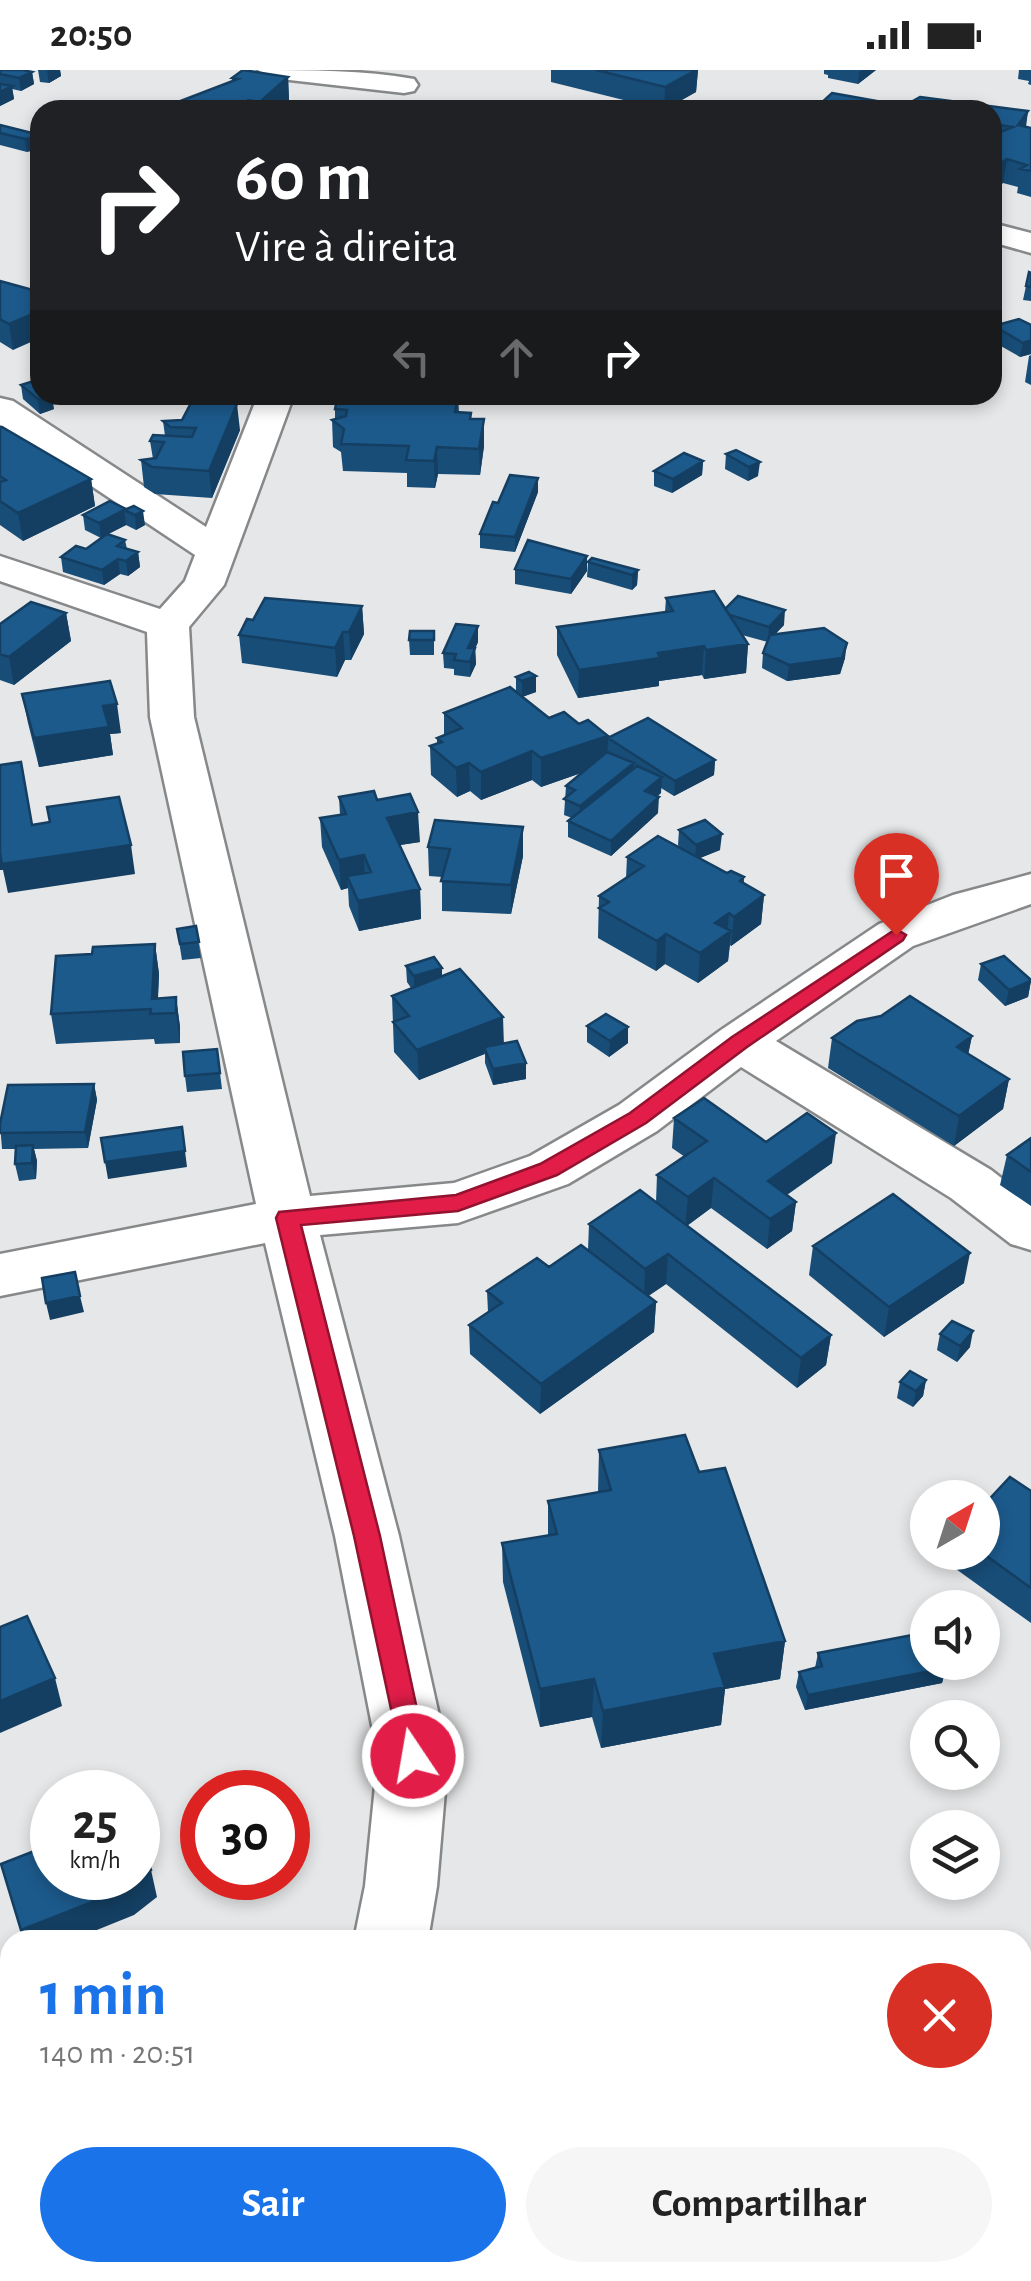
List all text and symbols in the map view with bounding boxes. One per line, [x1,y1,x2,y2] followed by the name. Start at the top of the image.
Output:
[50,16,133,54] text: 20:50
[70,140,200,270] icon: right
[235,143,372,213] text: 60 m
[235,225,458,270] text: Vire à direita
[384,330,439,385] icon: left
[489,330,544,385] icon: ahead
[594,330,649,385] icon: right
[854,833,939,936] pin
[869,848,924,903] icon: arrive
[910,1480,1000,1570] north arrow
[910,1480,1000,1900] map controls
[910,1590,1000,1680] button: sound
[910,1700,1000,1790] button: search
[361,1704,465,1808] position arrow
[180,1770,310,1900] speed limit sign: 30
[72,1798,118,1848] text: 25
[910,1810,1000,1900] button: layers
[69,1848,121,1873] text: km/h
[887,1963,992,2068] button: close
[40,1966,166,2026] text: 1 min
[40,2037,195,2069] text: 140 m · 20:51
[40,2147,506,2262] button: Sair
[526,2147,992,2262] button: Compartilhar

